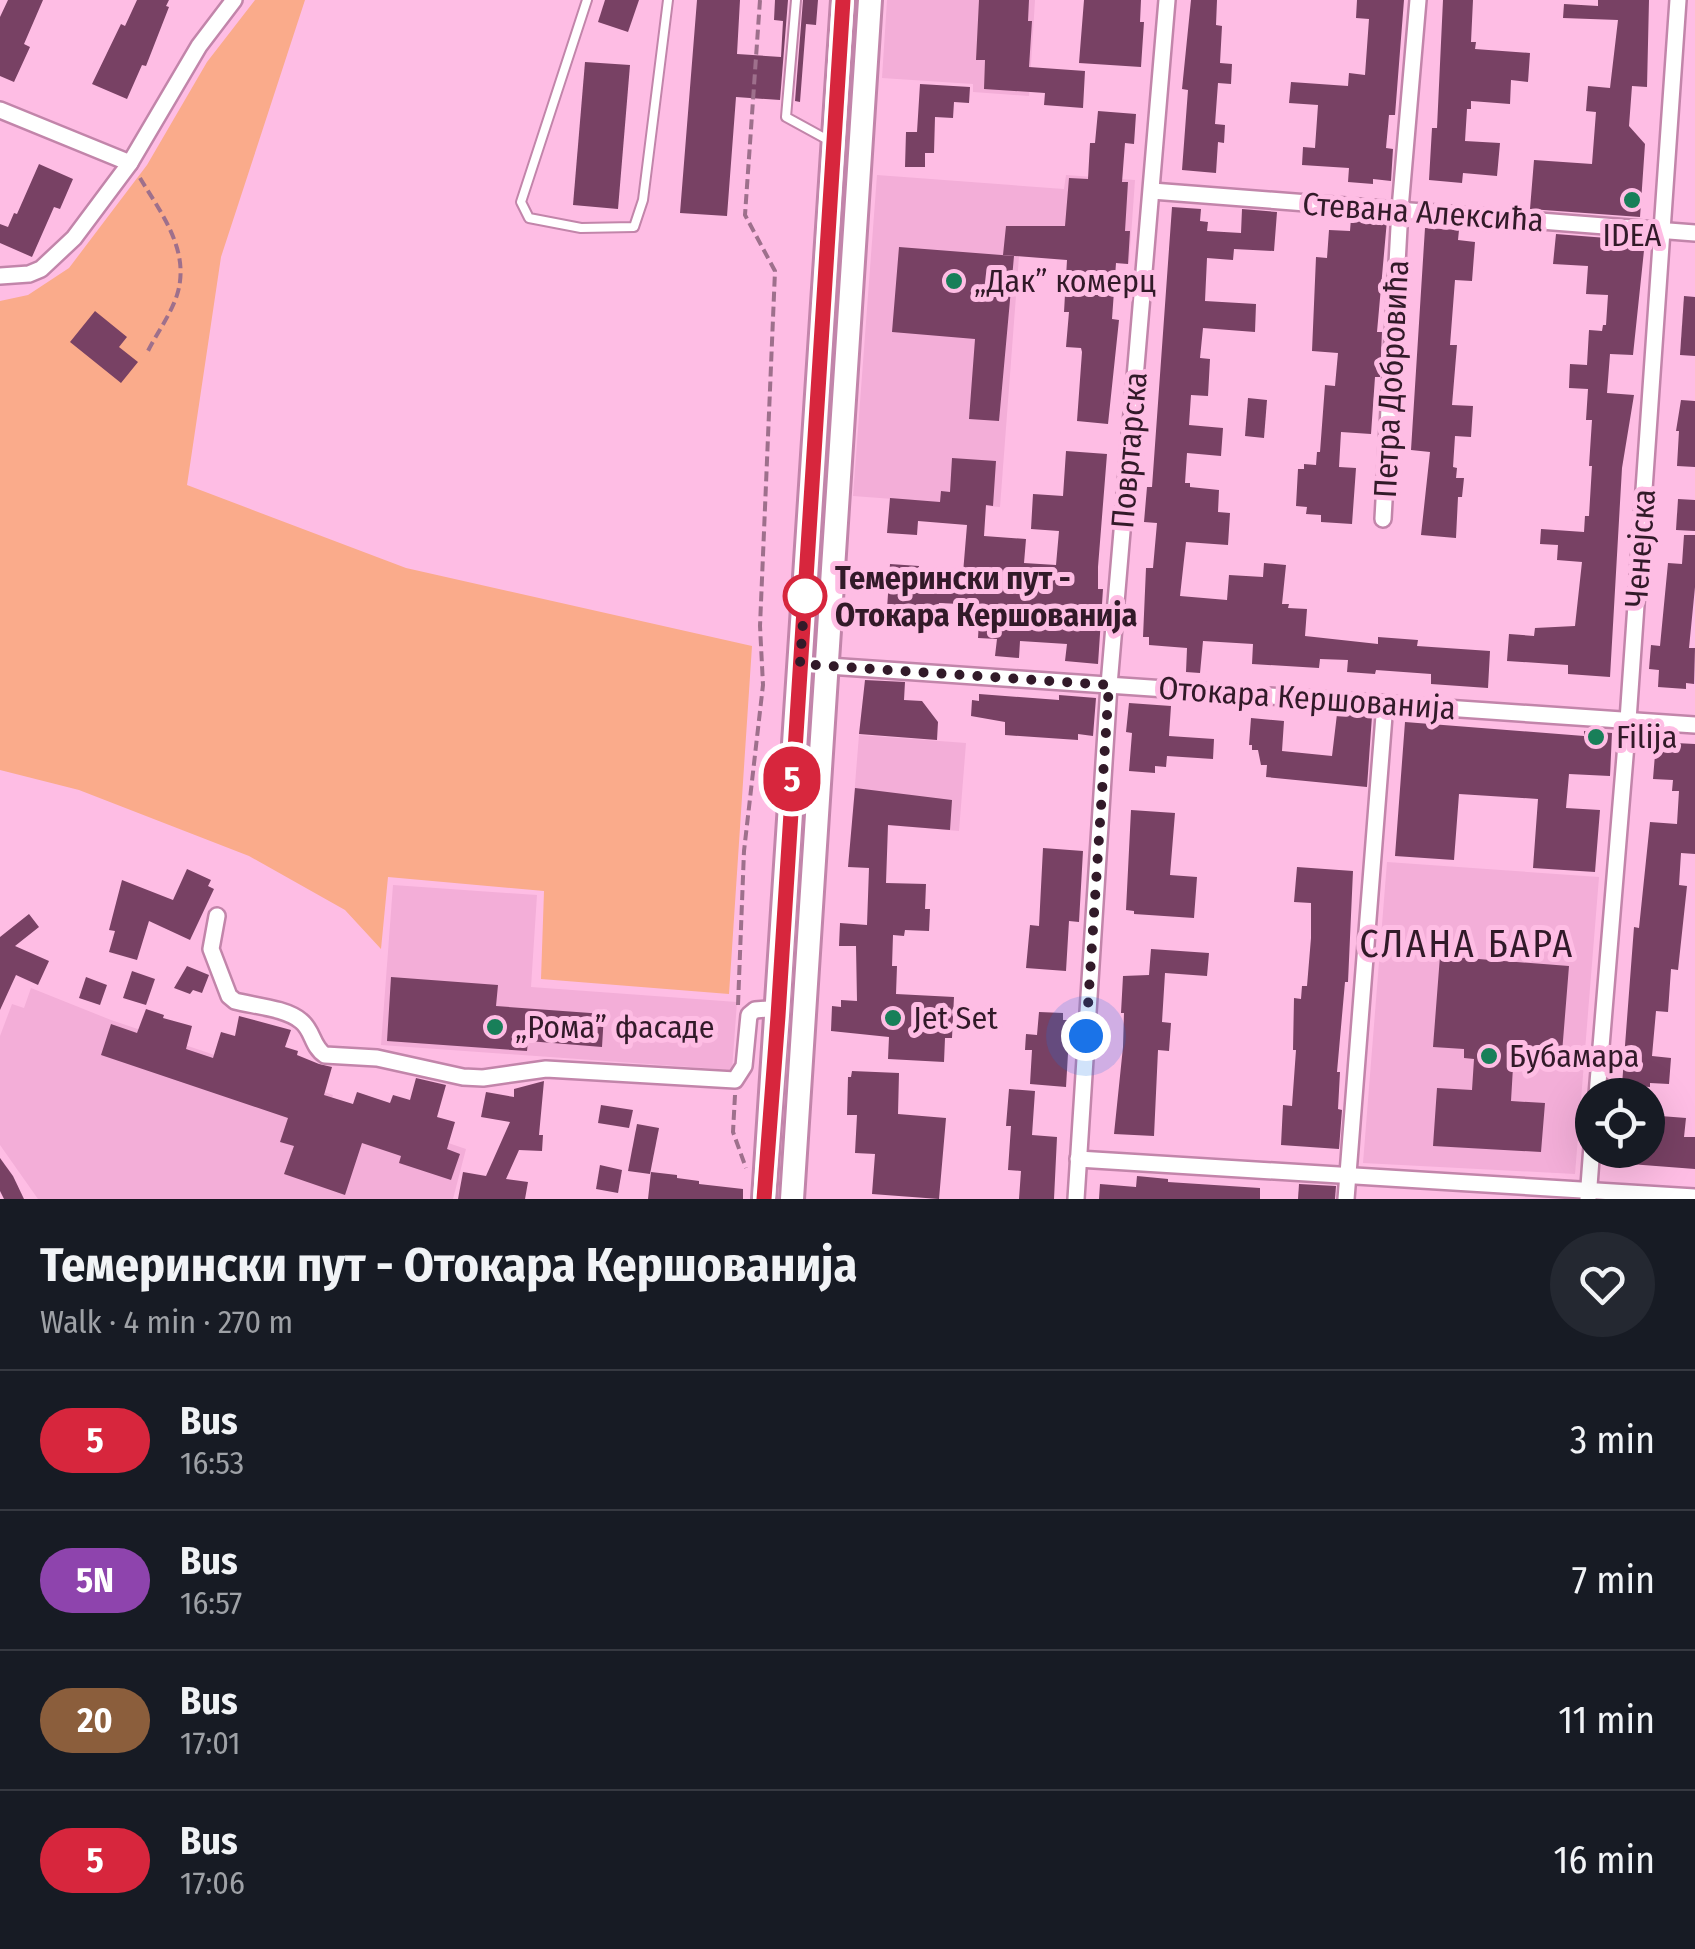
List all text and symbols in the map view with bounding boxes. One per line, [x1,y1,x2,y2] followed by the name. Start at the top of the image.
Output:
[1301,185,1545,239] street label: Стевана Алексића
[1621,189,1643,211] marker: IDEA
[1603,216,1662,254] place label: IDEA
[1366,259,1416,499] street label: Петра Добровића
[974,262,1156,300] place label: „Дак” комерц
[943,270,965,292] marker: „Дак” комерц
[1103,370,1155,530] street label: Повртарска
[1617,488,1663,608] street label: Ченејска
[835,559,1138,634] place label: Темерински пут - Отокара Кершованија
[784,575,826,617] marker: Темерински пут - Отокара Кершованија
[1157,669,1457,727] street label: Отокара Кершованија
[1616,718,1677,756] place label: Filija
[1585,726,1607,748] marker: Filija
[760,746,824,812] line badge: 5
[783,758,801,800] text: 5
[1359,921,1575,967] district label: СЛАНА БАРА
[913,999,998,1037] place label: Jet Set
[882,1007,904,1029] marker: Jet Set
[515,1008,715,1046] place label: „Рома” фасаде
[1061,1011,1111,1061] your location
[484,1016,506,1038] marker: „Рома” фасаде
[1509,1037,1640,1075] place label: Бубамара
[1478,1045,1500,1067] marker: Бубамара
[1575,1078,1665,1168] map controls
[1575,1078,1665,1168] button: locate
[1550,1232,1655,1337] button: heart
[40,1236,857,1294] text: Темерински пут - Отокара Кершованија
[40,1303,293,1341] text: Walk · 4 min · 270 m
[180,1398,238,1444] text: Bus
[1570,1417,1655,1463] text: 3 min
[86,1419,104,1461] text: 5
[180,1444,244,1482] text: 16:53
[180,1538,238,1584] text: Bus
[1572,1557,1655,1603] text: 7 min
[76,1559,114,1601] text: 5N
[180,1584,242,1622] text: 16:57
[180,1678,238,1724] text: Bus
[1558,1697,1655,1743] text: 11 min
[77,1699,113,1741] text: 20
[180,1724,241,1762] text: 17:01
[180,1818,238,1864] text: Bus
[1554,1837,1655,1883] text: 16 min
[86,1839,104,1881] text: 5
[180,1864,245,1902] text: 17:06

